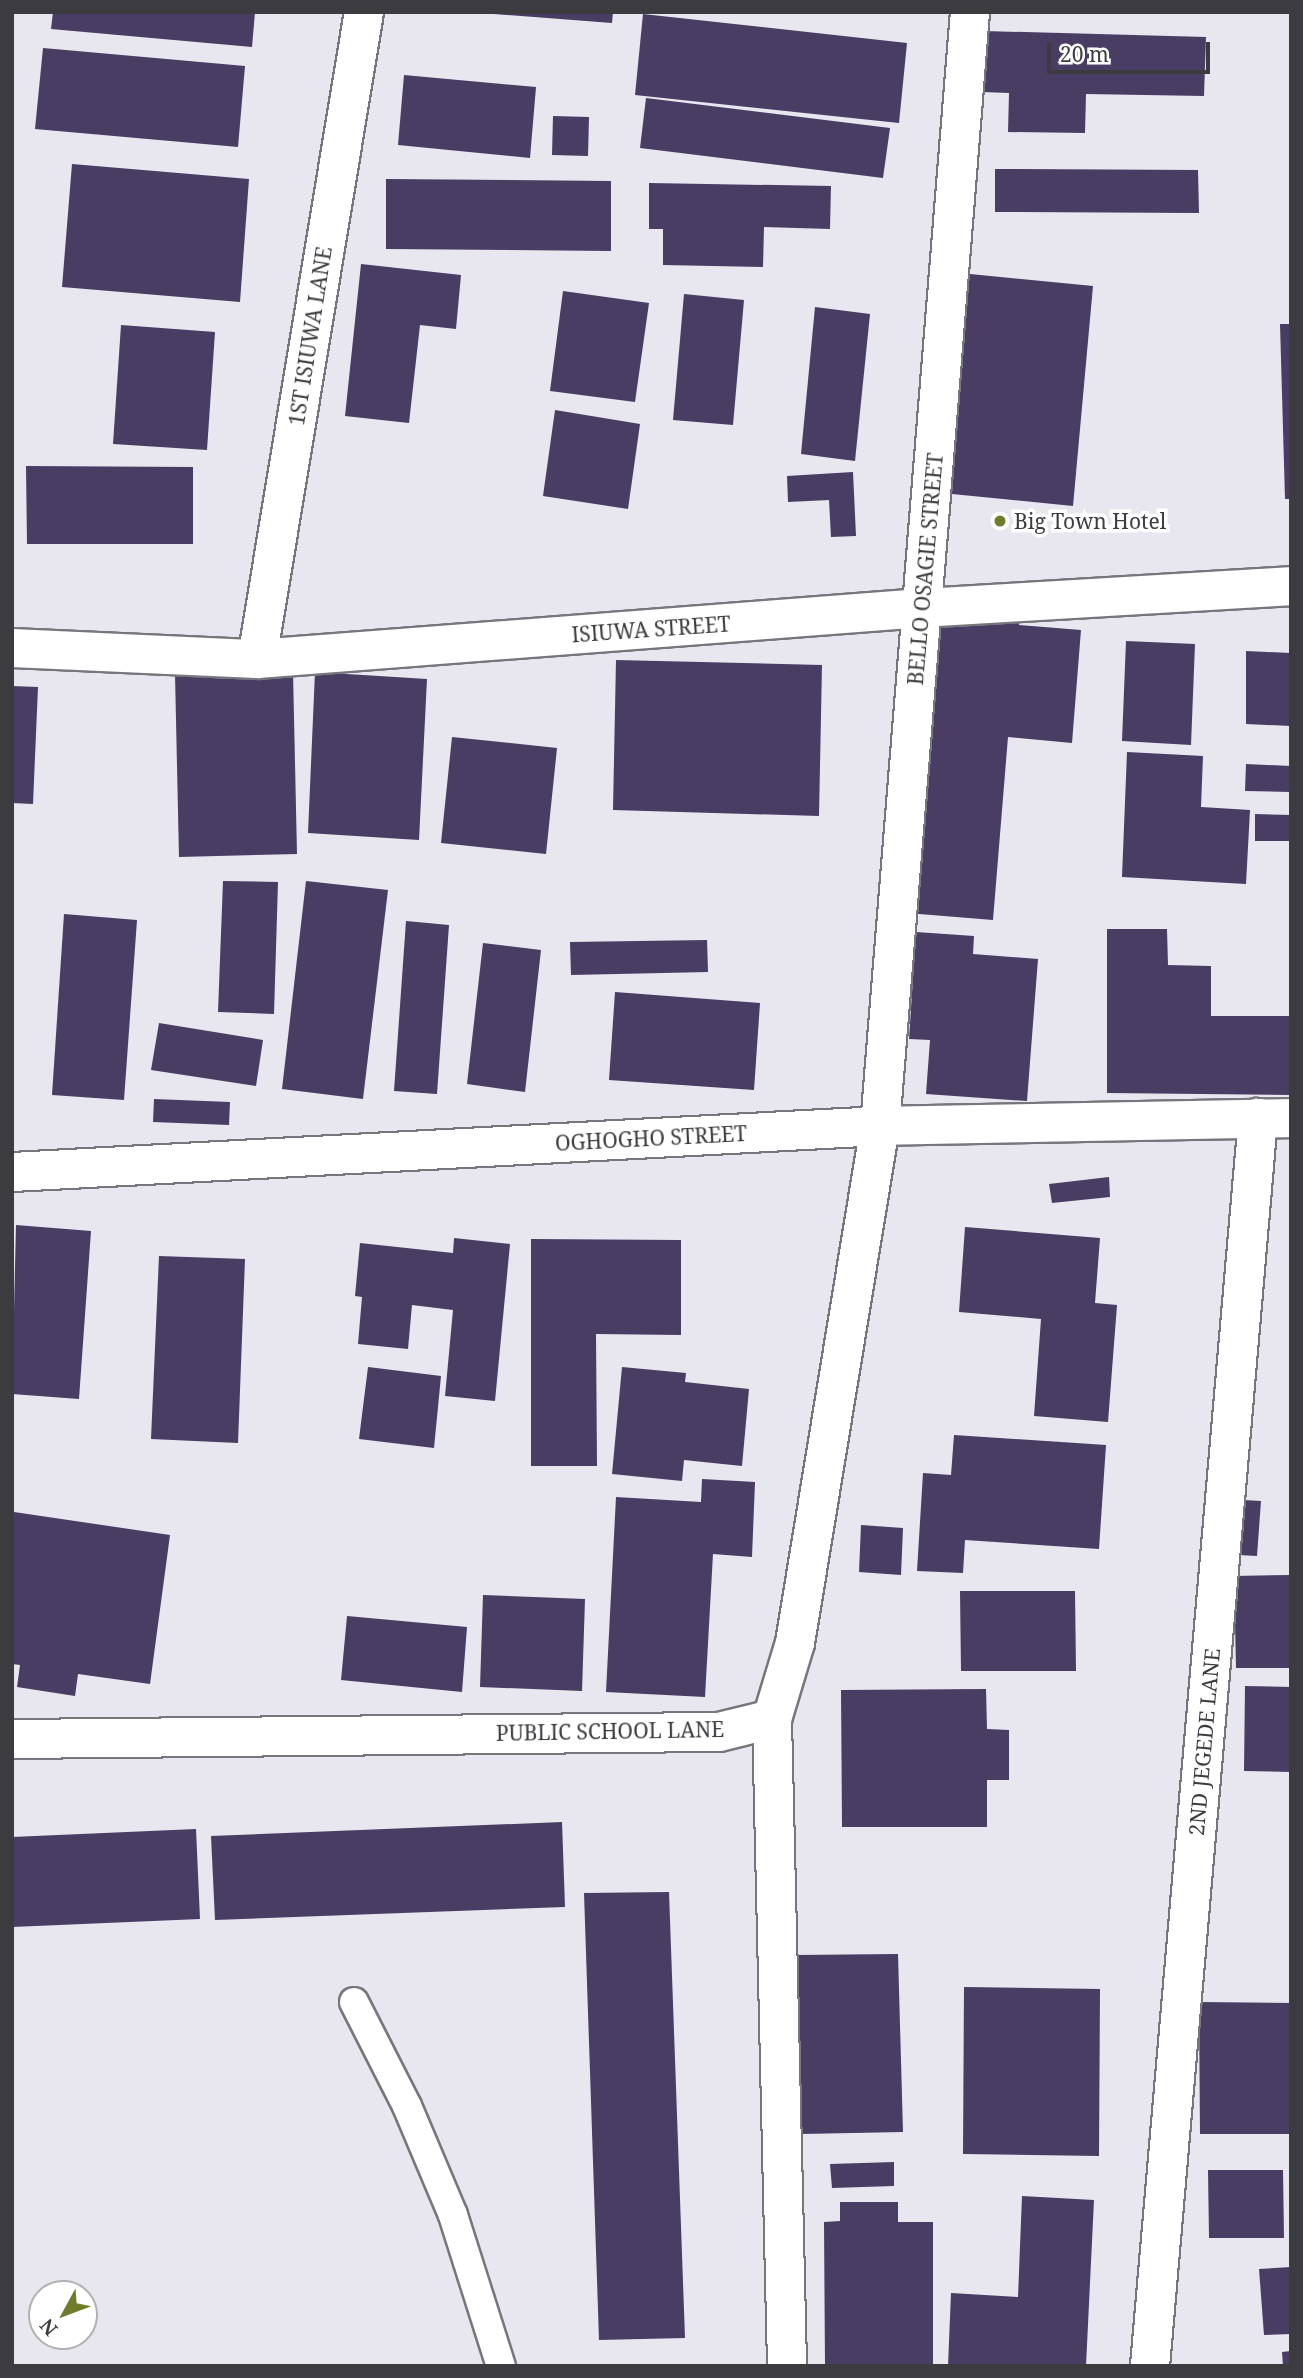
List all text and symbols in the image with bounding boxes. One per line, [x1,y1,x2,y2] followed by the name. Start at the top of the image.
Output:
[1051,28,1214,72] scale bar
[1060,40,1109,68] text: 20 m
[283,245,337,427] street label: 1ST ISIUWA LANE
[902,452,948,686] street label: BELLO OSAGIE STREET
[1014,508,1166,534] place label: Big Town Hotel
[992,513,1008,529] marker: Big Town Hotel
[571,611,731,647] street label: ISIUWA STREET
[554,1120,748,1156] street label: OGHOGHO STREET
[1183,1647,1225,1837] street label: 2ND JEGEDE LANE
[496,1716,724,1746] street label: PUBLIC SCHOOL LANE
[28,2280,98,2350] north arrow
[34,2313,63,2342] text: N

